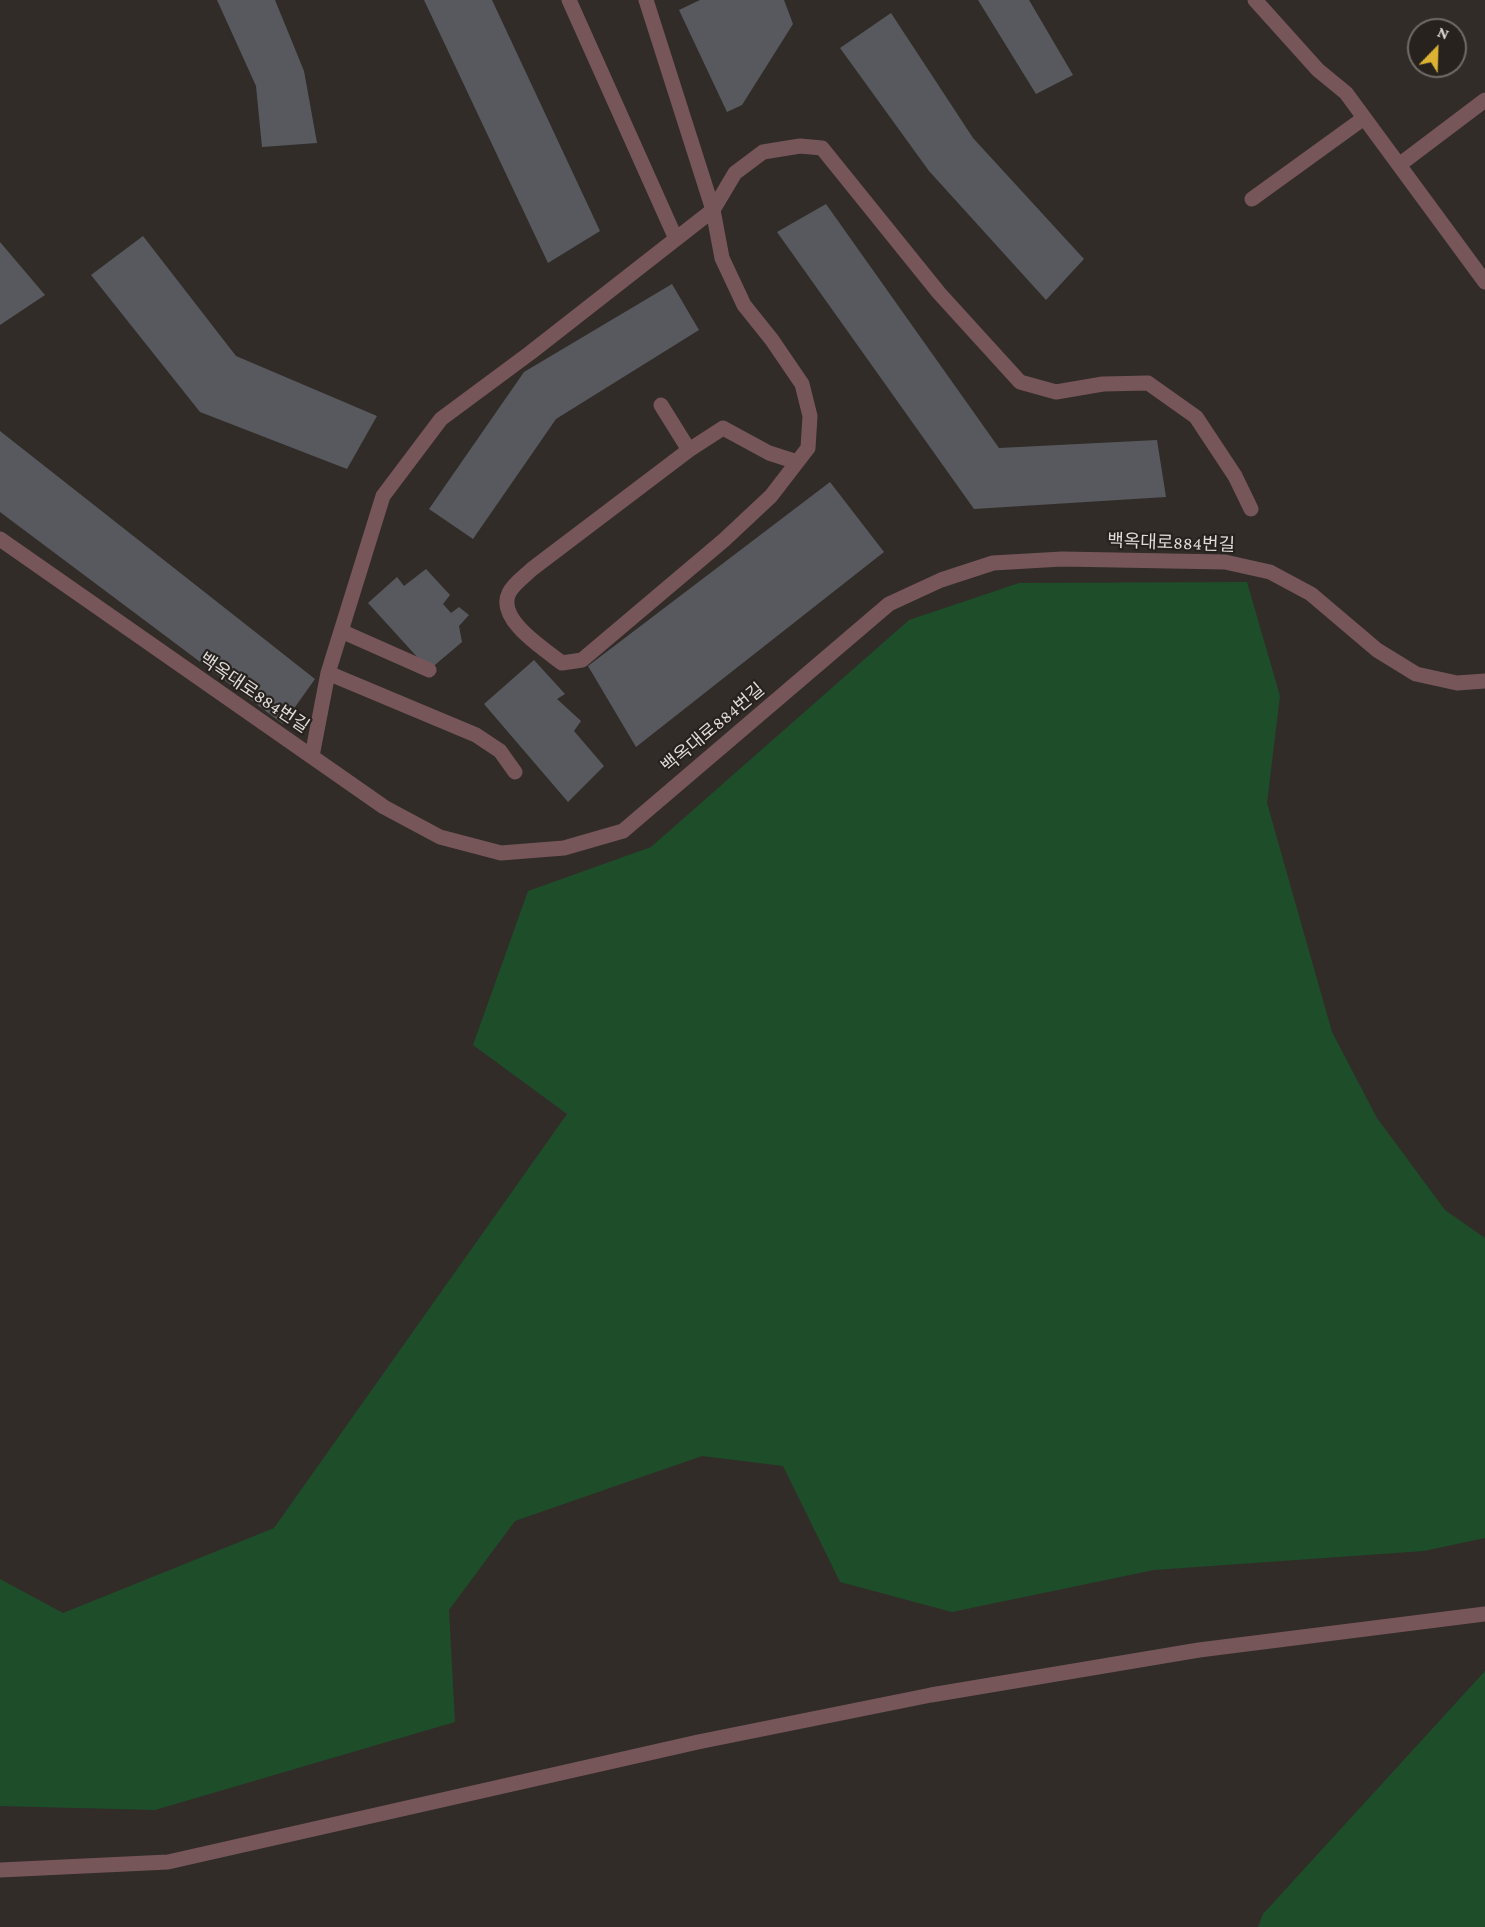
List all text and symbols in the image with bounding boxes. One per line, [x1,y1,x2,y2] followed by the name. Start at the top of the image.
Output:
[1407,18,1467,78] north arrow
[1435,23,1452,43] text: N
[1107,530,1235,556] street label: 백옥대로884번길
[195,648,313,738] street label: 백옥대로884번길
[657,679,769,777] street label: 백옥대로884번길

